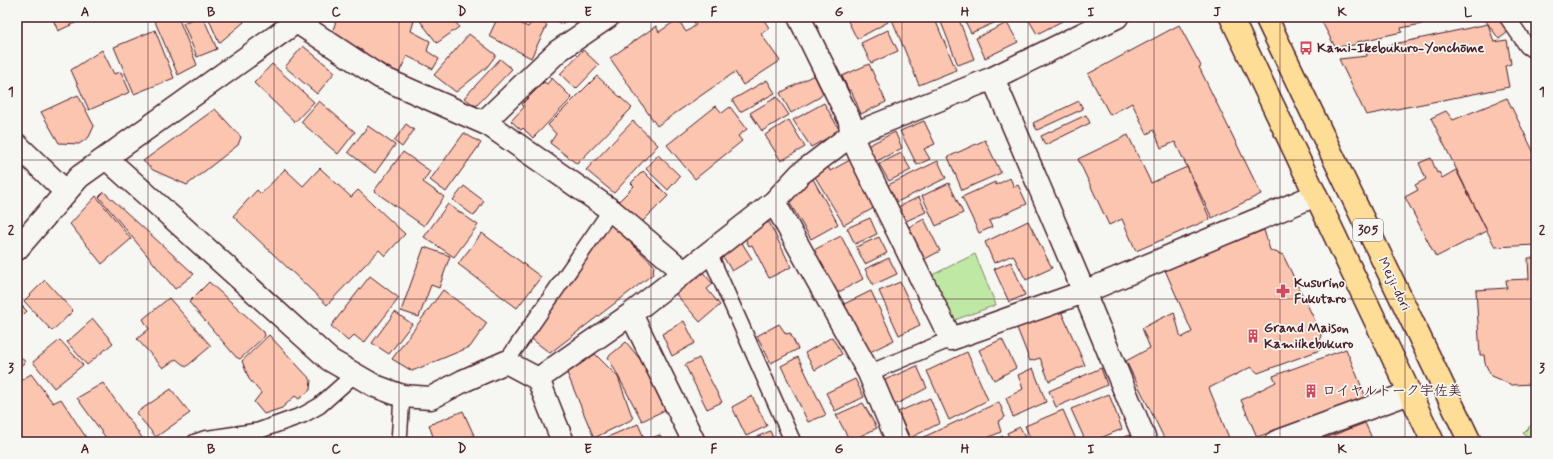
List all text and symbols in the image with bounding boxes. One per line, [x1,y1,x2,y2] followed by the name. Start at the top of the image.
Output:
[81,4,89,21] text: A
[207,4,216,21] text: B
[331,4,341,21] text: C
[458,4,467,21] text: D
[584,4,592,21] text: E
[711,4,718,21] text: F
[835,4,844,21] text: G
[961,4,970,21] text: H
[1088,4,1095,21] text: I
[1213,4,1221,21] text: J
[1337,4,1347,21] text: K
[1464,4,1473,21] text: L
[1317,39,1484,57] place label: Kami-Ikebukuro-Yonchōme
[1298,40,1314,56] bus stop icon: Kami-Ikebukuro-Yonchōme
[8,84,14,101] text: 1
[1539,84,1545,101] text: 1
[1353,219,1383,241] road number: 305
[8,222,15,239] text: 2
[1539,222,1546,239] text: 2
[1373,254,1415,314] street label: Meiji-dori
[1294,274,1346,308] place label: Kusurino Fukutaro
[1275,283,1291,299] pharmacy icon: Kusurino Fukutaro
[1264,319,1354,353] place label: Grand Maison Kamiikebukuro
[1245,328,1261,344] building icon: Grand Maison Kamiikebukuro
[8,360,14,377] text: 3
[1539,360,1545,377] text: 3
[1322,382,1462,400] place label: ロイヤルトーク宇佐美
[1303,383,1319,399] building icon: ロイヤルトーク宇佐美
[81,441,89,458] text: A
[207,441,216,458] text: B
[331,441,341,458] text: C
[458,441,467,458] text: D
[584,441,592,458] text: E
[711,441,718,458] text: F
[835,441,844,458] text: G
[961,441,970,458] text: H
[1088,441,1095,458] text: I
[1213,441,1221,458] text: J
[1337,441,1347,458] text: K
[1464,441,1473,458] text: L

